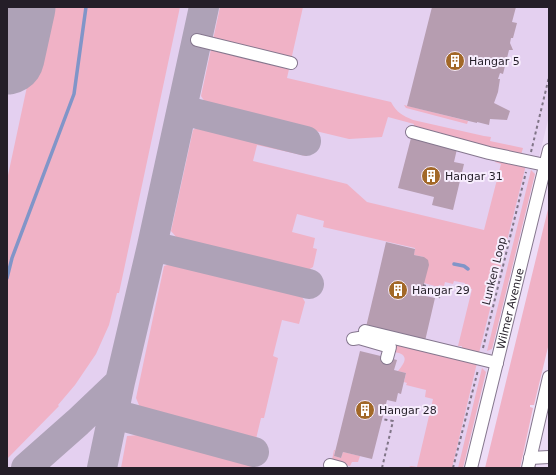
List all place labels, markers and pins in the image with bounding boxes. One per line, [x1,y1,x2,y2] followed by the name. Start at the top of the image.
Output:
[444,50,466,72] building icon: Hangar 5
[469,55,520,68] place label: Hangar 5
[420,165,442,187] building icon: Hangar 31
[445,170,503,183] place label: Hangar 31
[387,279,409,301] building icon: Hangar 29
[412,284,470,297] place label: Hangar 29
[354,399,376,421] building icon: Hangar 28
[379,404,437,417] place label: Hangar 28

